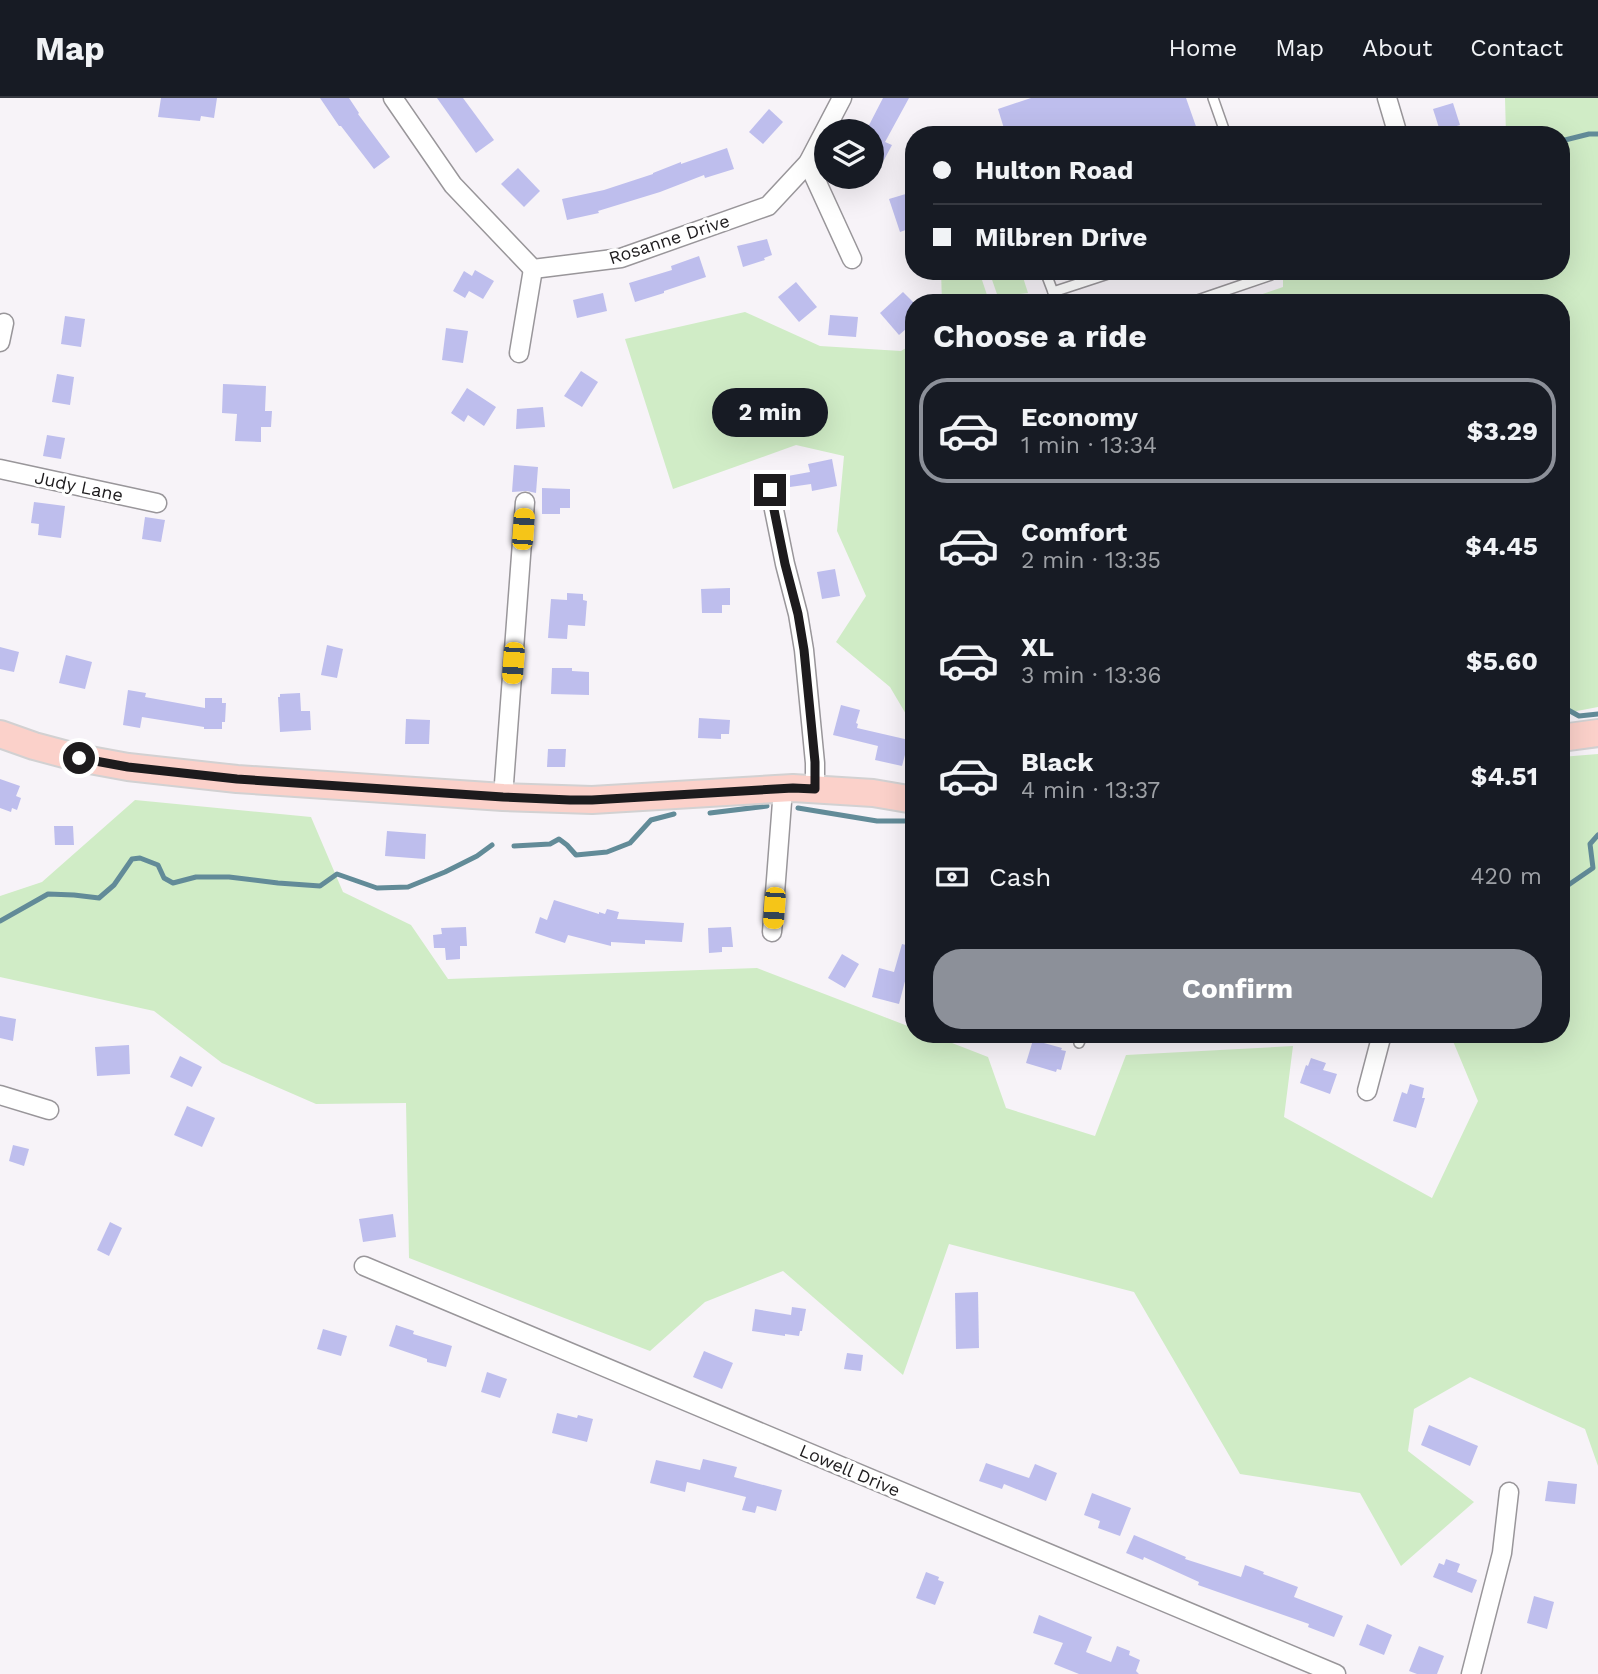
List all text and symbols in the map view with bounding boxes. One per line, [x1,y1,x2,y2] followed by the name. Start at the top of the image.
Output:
[35,29,105,68] text: Map
[1169,34,1237,62] text: Home
[1275,34,1324,62] text: Map
[1362,34,1432,62] text: About
[1470,34,1563,62] text: Contact
[814,119,884,189] map controls
[814,119,884,189] button: layers
[975,155,1133,185] text: Hulton Road
[606,210,732,268] street label: Rosanne Drive
[975,222,1147,252] text: Milbren Drive
[933,317,1147,355] text: Choose a ride
[712,388,828,438] callout: 2 min
[739,399,801,426] text: 2 min
[937,399,1000,462] icon: car
[1021,402,1138,432] text: Economy
[1467,416,1538,446] text: $3.29
[1021,432,1157,459] text: 1 min · 13:34
[33,466,125,506] street label: Judy Lane
[754,474,786,506] route end
[512,507,535,551] car
[937,514,1000,577] icon: car
[1021,517,1127,547] text: Comfort
[1465,531,1538,561] text: $4.45
[1021,547,1161,574] text: 2 min · 13:35
[937,629,1000,692] icon: car
[1021,632,1054,662] text: XL
[502,641,525,685] car
[1466,646,1538,676] text: $5.60
[1021,662,1162,689] text: 3 min · 13:36
[63,742,95,774] route start
[937,744,1000,807] icon: car
[1021,747,1093,777] text: Black
[1471,761,1538,791] text: $4.51
[1021,777,1160,804] text: 4 min · 13:37
[933,858,971,896] icon: cash
[989,862,1051,892] text: Cash
[1470,863,1542,890] text: 420 m
[763,886,786,930] car
[933,949,1542,1029] button: Confirm
[796,1439,904,1501] street label: Lowell Drive

